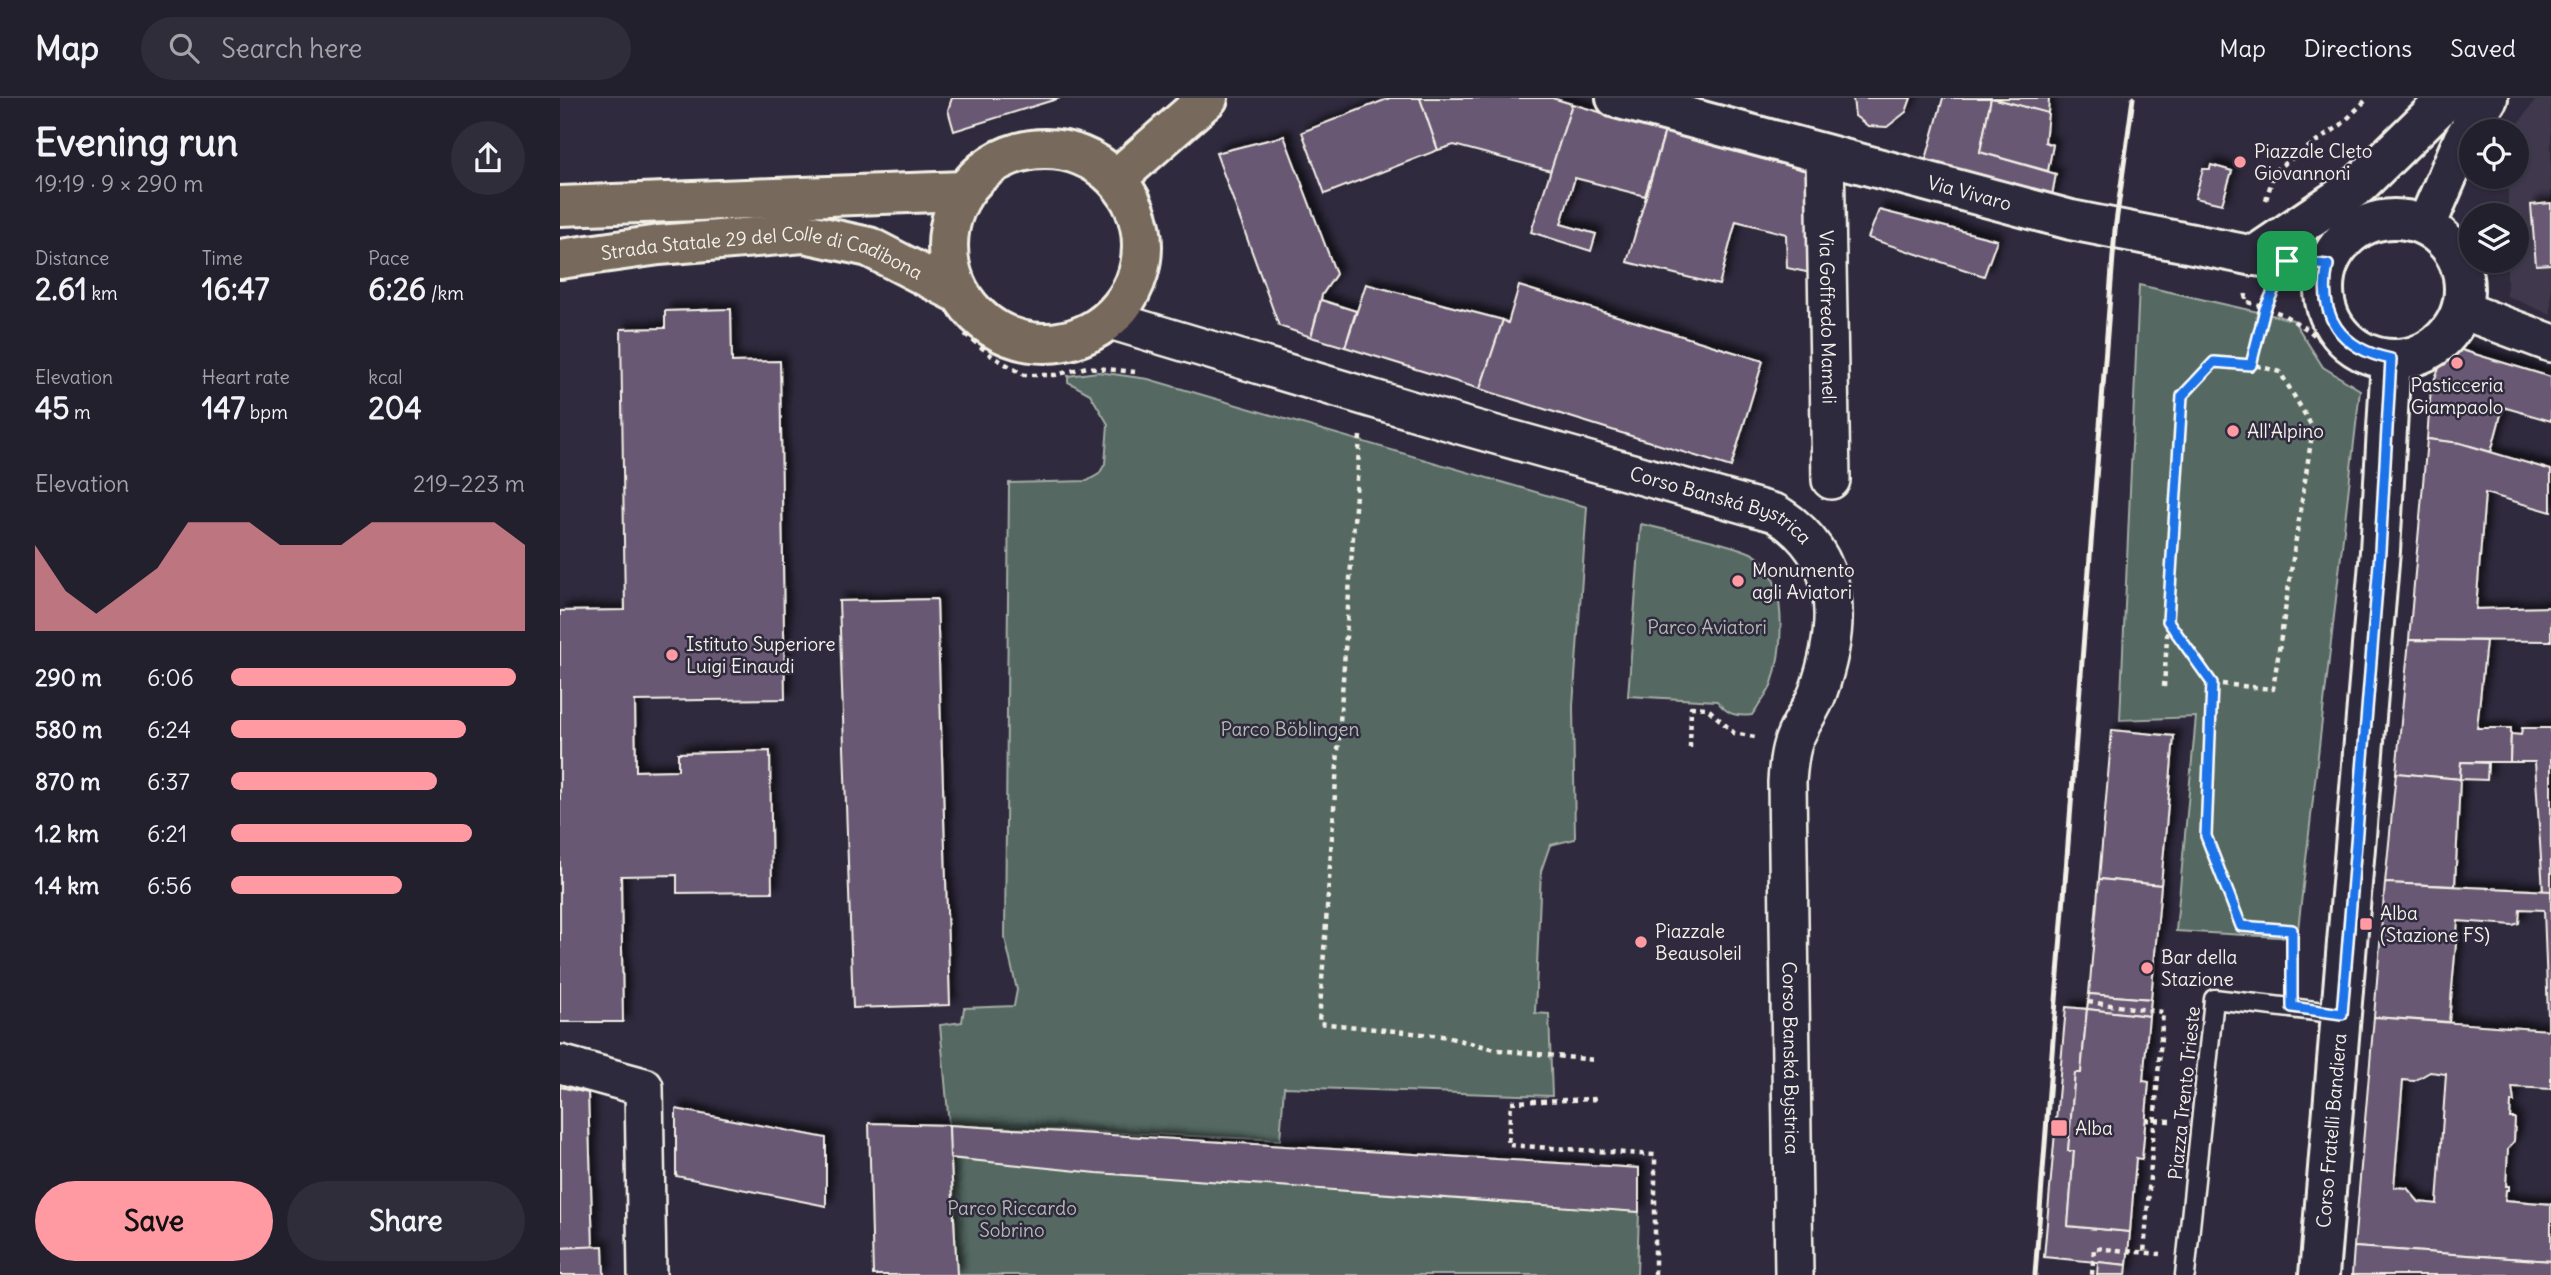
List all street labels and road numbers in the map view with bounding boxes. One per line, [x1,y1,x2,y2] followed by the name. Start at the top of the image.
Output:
[1925,170,2014,216] street label: Via Vivaro
[599,221,927,285] street label: Strada Statale 29 del Colle di Cadibona
[1814,230,1842,404] street label: Via Goffredo Mameli
[1627,461,1817,549] street label: Corso Banská Bystrica
[1778,961,1804,1155] street label: Corso Banská Bystrica
[2163,1005,2205,1181] street label: Piazza Trento Trieste
[2311,1032,2351,1229] street label: Corso Fratelli Bandiera

